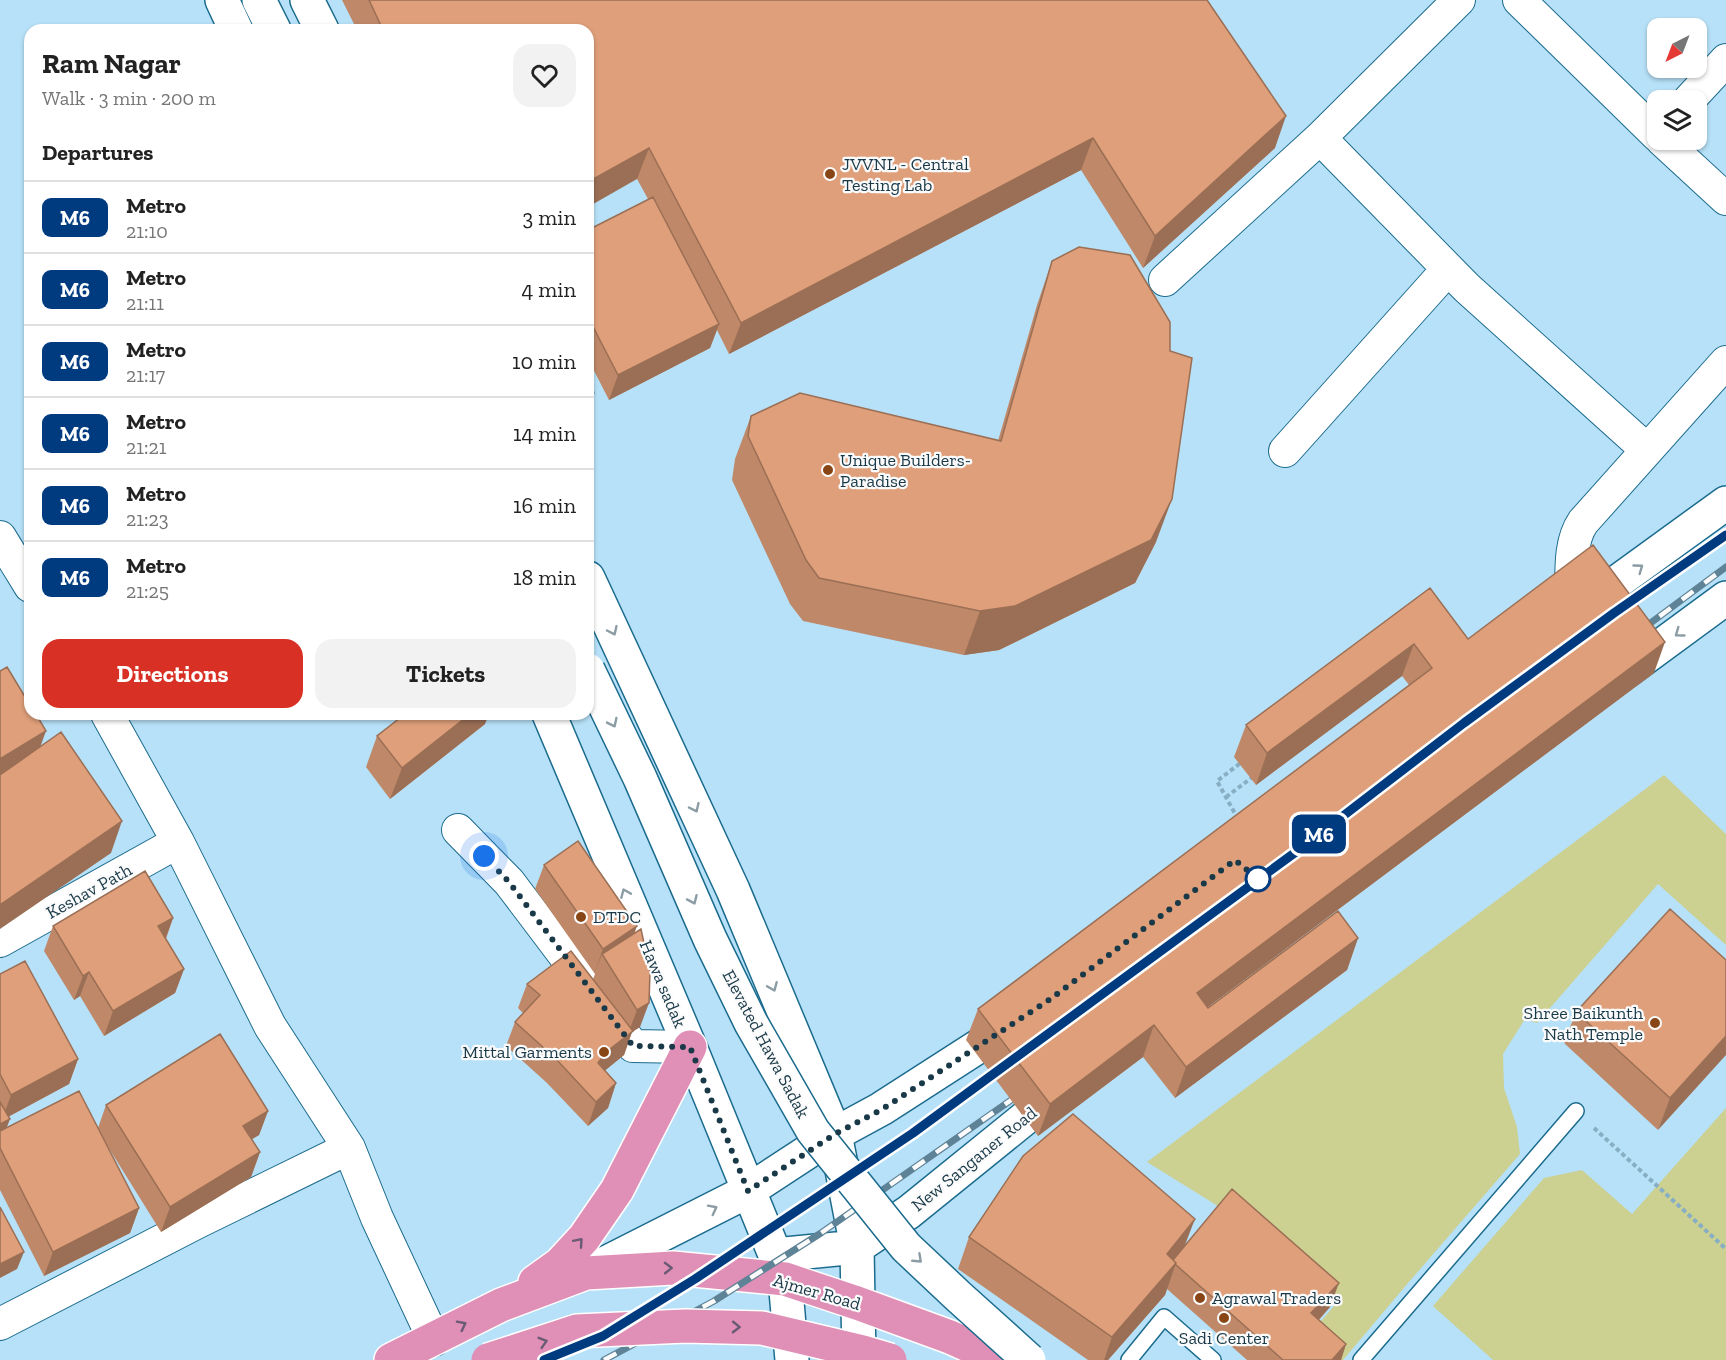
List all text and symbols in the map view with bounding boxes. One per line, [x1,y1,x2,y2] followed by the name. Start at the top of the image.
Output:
[1647,18,1707,78] north arrow
[1647,18,1707,150] map controls
[513,44,576,107] button: heart
[42,47,181,80] text: Ram Nagar
[42,86,216,110] text: Walk · 3 min · 200 m
[1647,90,1707,150] button: layers
[42,139,153,166] text: Departures
[842,153,969,196] place label: JVVNL - Central Testing Lab
[823,167,837,181] marker: JVVNL - Central Testing Lab
[126,192,186,219] text: Metro
[522,204,576,231] text: 3 min
[60,205,90,230] text: M6
[126,219,168,243] text: 21:10
[126,264,186,291] text: Metro
[521,276,576,303] text: 4 min
[60,277,90,302] text: M6
[126,291,164,315] text: 21:11
[126,336,186,363] text: Metro
[512,348,576,375] text: 10 min
[60,349,90,374] text: M6
[126,363,165,387] text: 21:17
[126,408,186,435] text: Metro
[513,420,576,447] text: 14 min
[60,421,90,446] text: M6
[126,435,166,459] text: 21:21
[840,449,971,492] place label: Unique Builders- Paradise
[821,463,835,477] marker: Unique Builders- Paradise
[126,480,186,507] text: Metro
[513,492,576,519] text: 16 min
[60,493,90,518] text: M6
[126,507,169,531] text: 21:23
[126,552,186,579] text: Metro
[513,564,576,591] text: 18 min
[1632,564,1643,575] one-way arrow
[60,565,90,590] text: M6
[126,579,169,603] text: 21:25
[605,625,617,636] one-way arrow
[1674,626,1685,637] one-way arrow
[42,639,303,708] button: Directions
[315,639,576,708] button: Tickets
[606,716,618,727] one-way arrow
[687,802,699,813] one-way arrow
[1292,814,1346,854] line badge: M6
[1304,822,1334,847] text: M6
[469,841,499,871] your location
[42,858,136,924] street label: Keshav Path
[1245,866,1271,892] unlabelled marker
[620,888,632,899] one-way arrow
[686,894,698,905] one-way arrow
[593,906,641,928] place label: DTDC
[574,910,588,924] marker: DTDC
[635,937,692,1032] street label: Hawa sadak
[718,966,815,1123] street label: Elevated Hawa Sadak
[766,980,778,991] one-way arrow
[1524,1002,1643,1045] place label: Shree Baikunth Nath Temple
[1648,1016,1662,1030] marker: Shree Baikunth Nath Temple
[463,1041,592,1063] place label: Mittal Garments
[597,1045,611,1059] marker: Mittal Garments
[907,1102,1041,1216] street label: New Sanganer Road
[707,1205,718,1216] one-way arrow
[572,1238,583,1249] one-way arrow
[912,1252,922,1263] one-way arrow
[663,1262,672,1275] one-way arrow
[771,1269,863,1315] street label: Ajmer Road
[1212,1287,1341,1309] place label: Agrawal Traders
[1193,1291,1207,1305] marker: Agrawal Traders
[1217,1311,1231,1325] marker: Sadi Center
[456,1320,467,1332] one-way arrow
[732,1321,741,1333] one-way arrow
[1179,1327,1269,1349] place label: Sadi Center
[537,1337,548,1349] one-way arrow

